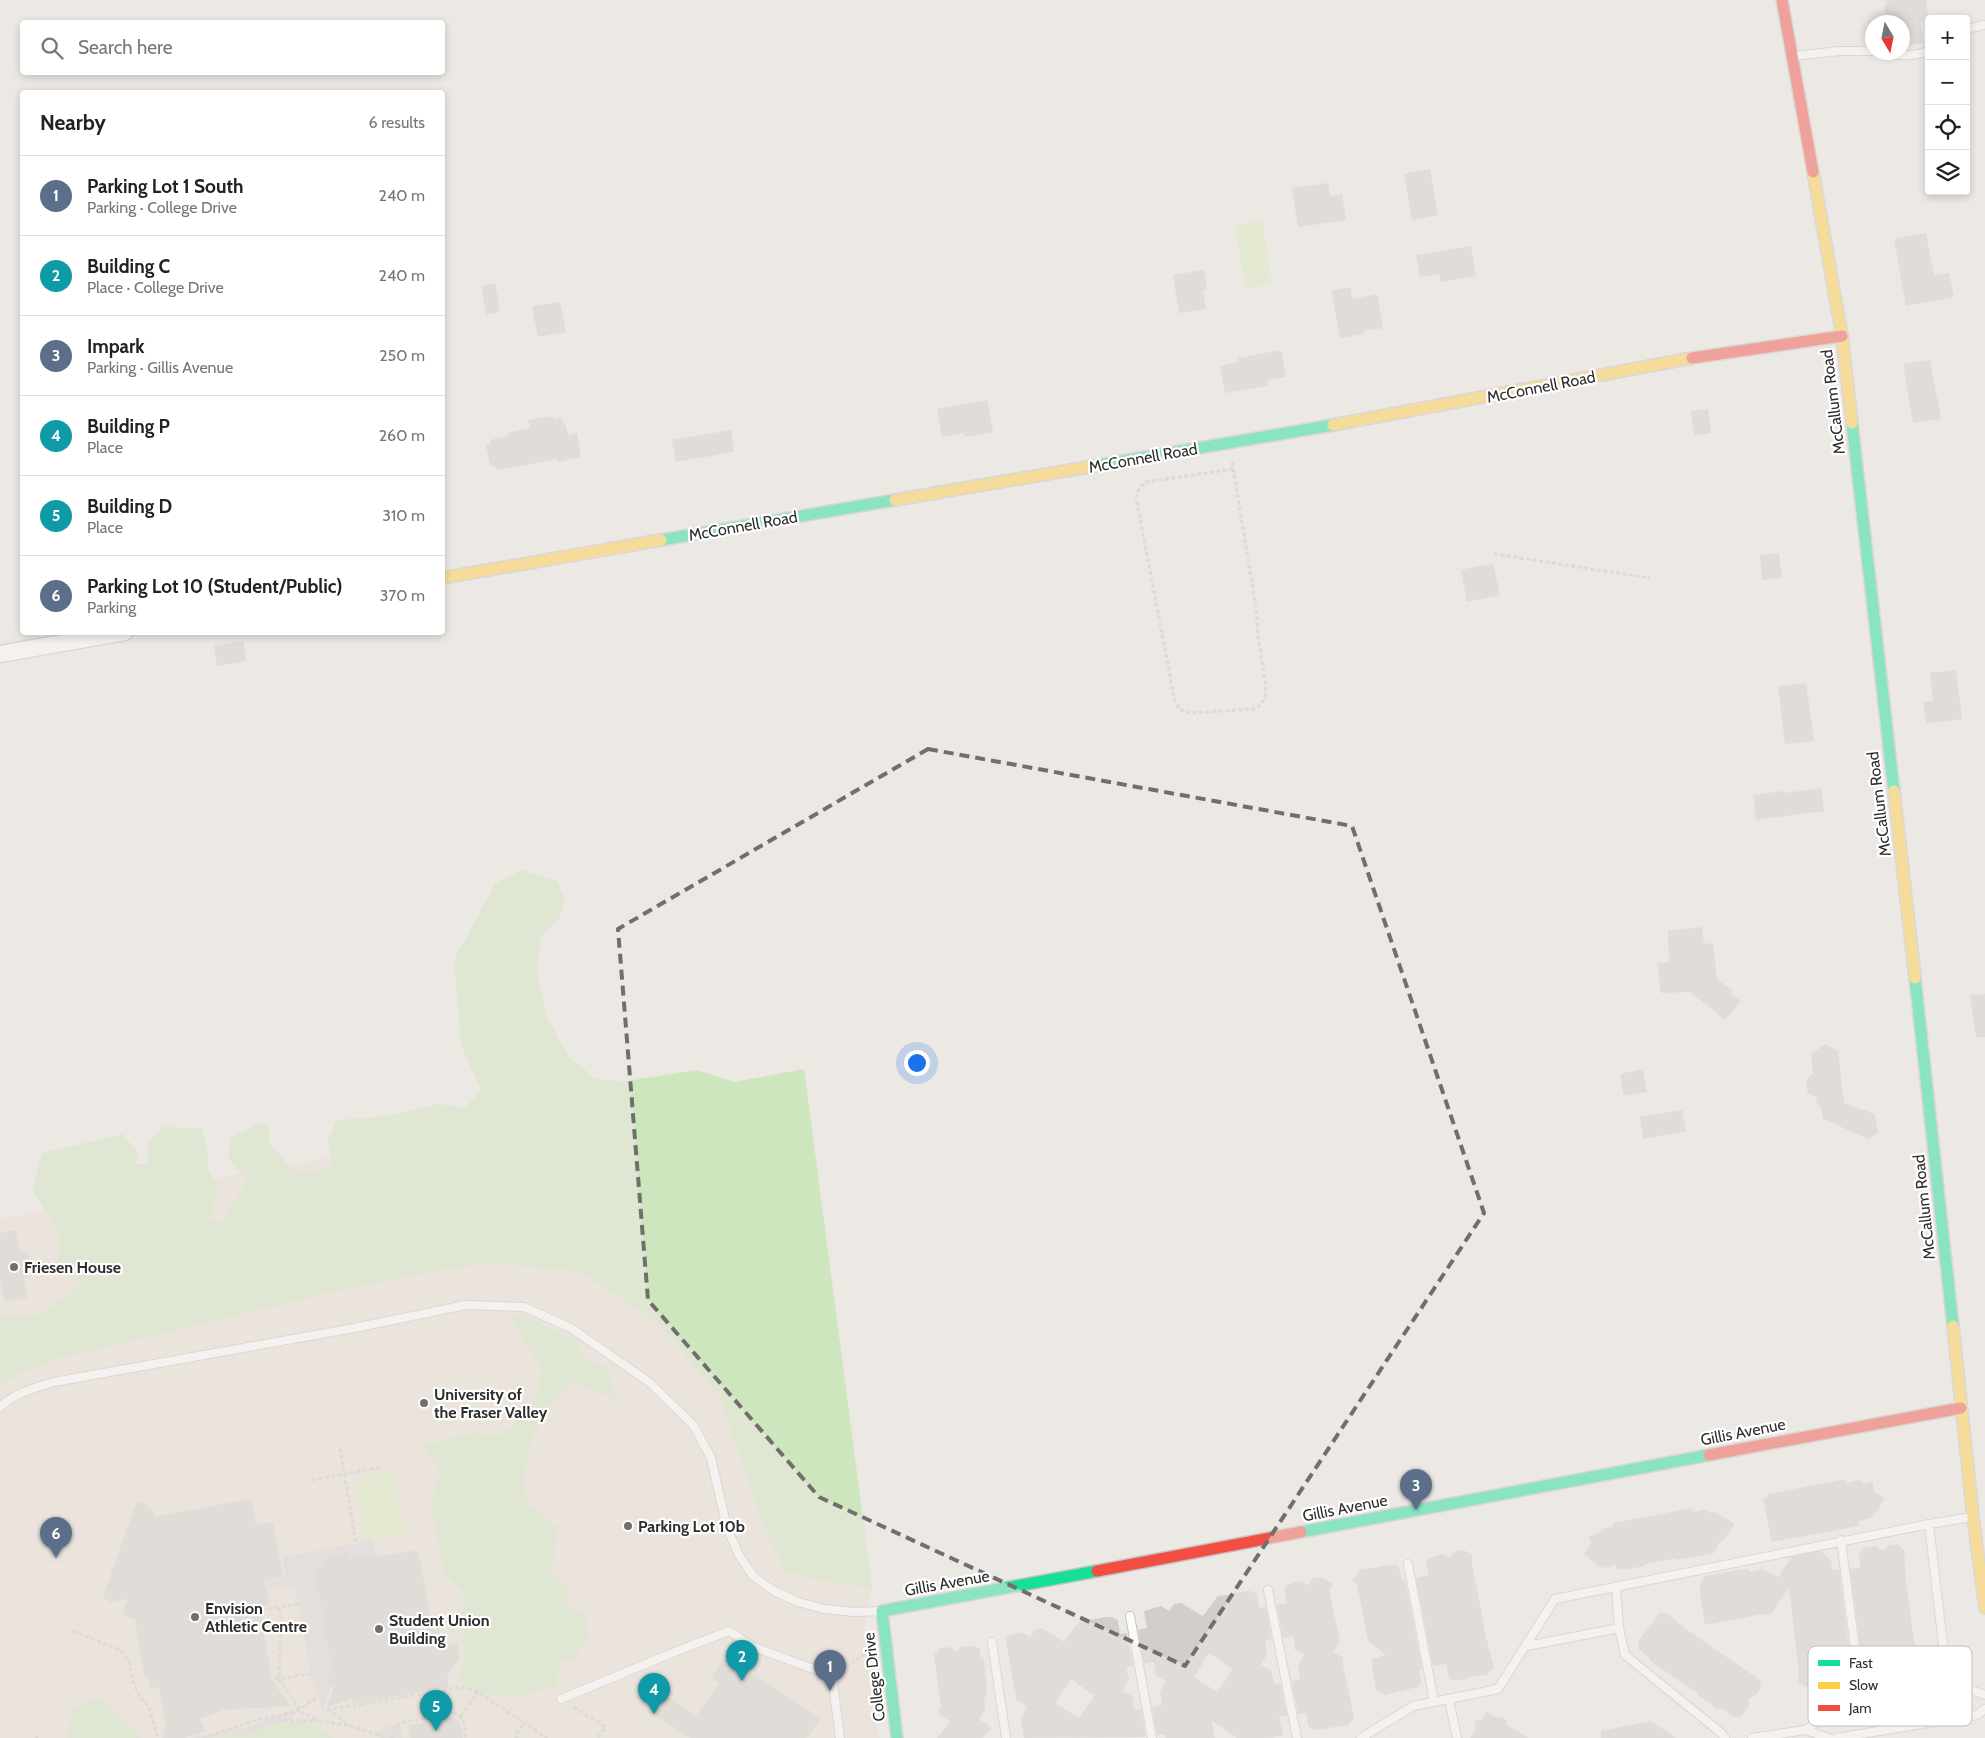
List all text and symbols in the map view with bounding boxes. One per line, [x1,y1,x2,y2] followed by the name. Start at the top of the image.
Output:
[1865,15,1910,60] north arrow
[1925,15,1970,195] map controls
[1925,15,1970,60] button: +
[20,20,445,75] search box
[38,34,66,62] icon: search
[78,36,172,59] text: Search here
[1925,60,1970,105] button: −
[1925,105,1970,150] button: locate
[40,110,106,135] text: Nearby
[369,113,425,132] text: 6 results
[1925,150,1970,195] button: layers
[87,175,243,198] text: Parking Lot 1 South
[53,186,59,205] text: 1
[379,186,425,205] text: 240 m
[87,198,237,217] text: Parking · College Drive
[87,255,170,278] text: Building C
[52,266,60,285] text: 2
[379,266,425,285] text: 240 m
[87,278,224,297] text: Place · College Drive
[87,335,145,358] text: Impark
[52,346,60,365] text: 3
[379,346,425,365] text: 250 m
[1817,348,1849,456] street label: McCallum Road
[87,358,233,377] text: Parking · Gillis Avenue
[1485,367,1597,407] street label: McConnell Road
[87,415,170,438] text: Building P
[51,426,61,445] text: 4
[379,426,425,445] text: 260 m
[87,438,123,457] text: Place
[1087,439,1199,477] street label: McConnell Road
[87,495,172,518] text: Building D
[52,506,60,525] text: 5
[382,506,425,525] text: 310 m
[687,507,799,545] street label: McConnell Road
[87,518,123,537] text: Place
[87,575,343,598] text: Parking Lot 10 (Student/Public)
[52,586,61,605] text: 6
[380,586,425,605] text: 370 m
[87,598,136,617] text: Parking
[1863,750,1895,858] street label: McCallum Road
[904,1050,930,1076] your location
[1909,1153,1939,1261] street label: McCallum Road
[24,1258,121,1277] place label: Friesen House
[8,1261,20,1273] marker: Friesen House
[434,1385,548,1422] place label: University of the Fraser Valley
[418,1397,430,1409] marker: University of the Fraser Valley
[1699,1414,1787,1450] street label: Gillis Avenue
[1400,1469,1432,1510] pin: 3
[1301,1490,1389,1526] street label: Gillis Avenue
[40,1517,72,1558] pin: 6
[638,1517,745,1536] place label: Parking Lot 10b
[622,1520,634,1532] marker: Parking Lot 10b
[903,1566,991,1600] street label: Gillis Avenue
[205,1599,307,1636] place label: Envision Athletic Centre
[189,1611,201,1623] marker: Envision Athletic Centre
[389,1611,490,1648] place label: Student Union Building
[373,1623,385,1635] marker: Student Union Building
[859,1631,889,1723] street label: College Drive
[726,1640,758,1681] pin: 2
[1808,1646,1972,1726] legend
[814,1650,846,1691] pin: 1
[1849,1654,1873,1672] text: Fast
[638,1673,670,1714] pin: 4
[1849,1676,1878,1694] text: Slow
[420,1690,452,1731] pin: 5
[1848,1699,1871,1717] text: Jam

